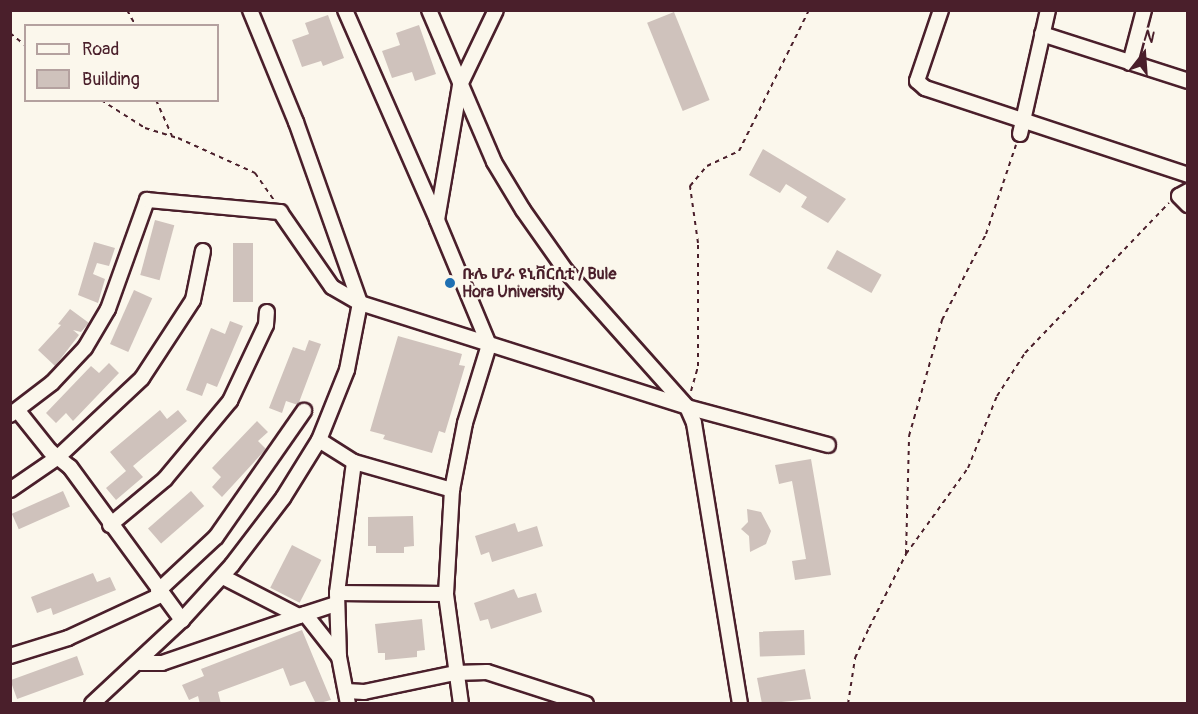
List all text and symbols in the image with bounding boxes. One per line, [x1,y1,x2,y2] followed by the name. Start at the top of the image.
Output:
[24,24,219,102] legend
[1114,24,1174,84] north arrow
[1141,26,1157,48] text: N
[82,38,119,61] text: Road
[82,68,140,91] text: Building
[462,264,616,302] place label: ቡሌ ሆራ ዩኒቨርሲቲ / Bule Hora University
[443,276,457,290] marker: ቡሌ ሆራ ዩኒቨርሲቲ / Bule Hora University

